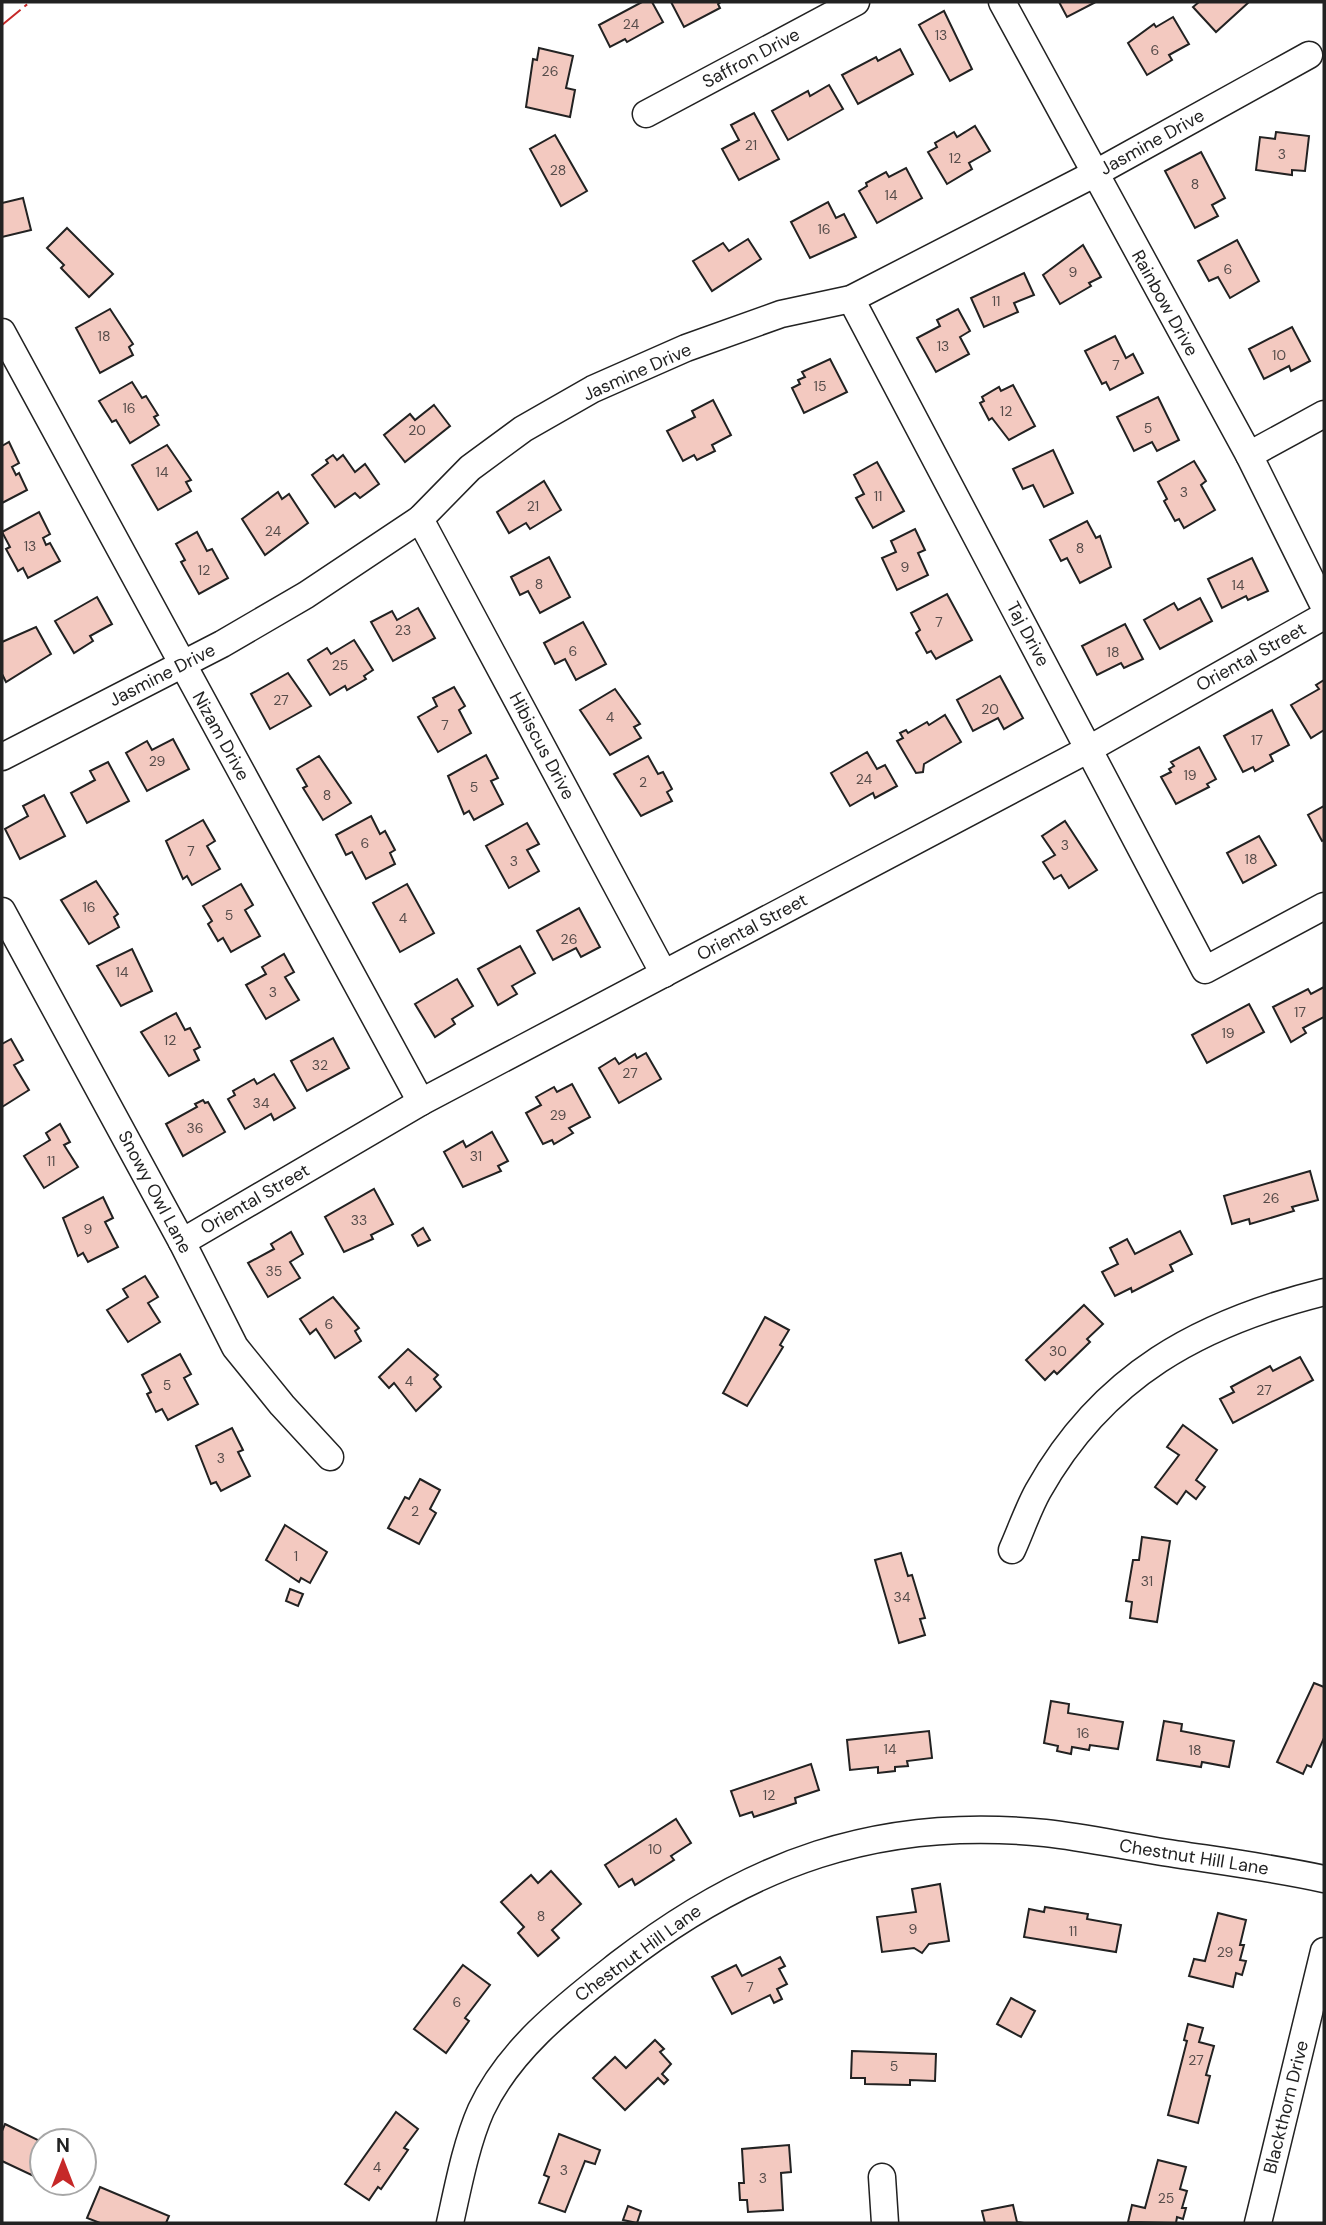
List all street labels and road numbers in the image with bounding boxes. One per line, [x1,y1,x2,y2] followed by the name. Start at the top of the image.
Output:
[698,22,804,94] street label: Saffron Drive
[1095,103,1209,181] street label: Jasmine Drive
[1126,246,1204,360] street label: Rainbow Drive
[579,337,695,407] street label: Jasmine Drive
[1001,597,1055,671] street label: Taj Drive
[1192,617,1310,697] street label: Oriental Street
[105,638,219,712] street label: Jasmine Drive
[187,687,255,785] street label: Nizam Drive
[504,688,580,804] street label: Hibiscus Drive
[692,888,812,966] street label: Oriental Street
[112,1126,198,1258] street label: Snowy Owl Lane
[196,1158,314,1240] street label: Oriental Street
[1118,1833,1270,1881] street label: Chestnut Hill Lane
[570,1899,706,2007] street label: Chestnut Hill Lane
[1258,2038,1314,2176] street label: Blackthorn Drive

